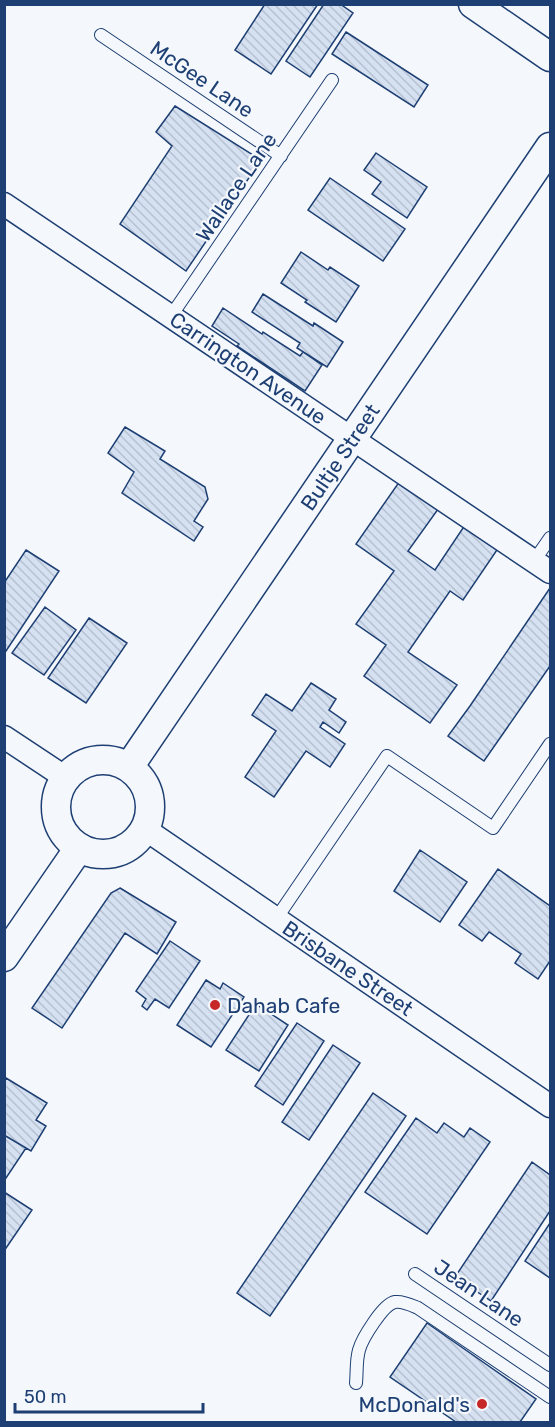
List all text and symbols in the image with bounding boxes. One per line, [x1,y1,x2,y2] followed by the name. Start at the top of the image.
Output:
[146,35,258,123] street label: McGee Lane
[190,128,282,246] street label: Wallace Lane
[165,306,331,430] street label: Carrington Avenue
[295,399,385,515] street label: Bultje Street
[278,915,418,1021] street label: Brisbane Street
[227,993,340,1018] place label: Dahab Cafe
[208,998,222,1012] marker: Dahab Cafe
[430,1254,528,1332] street label: Jean Lane
[15,1376,202,1414] scale bar
[24,1386,67,1408] text: 50 m
[358,1392,470,1417] place label: McDonald's
[475,1397,489,1411] marker: McDonald's

